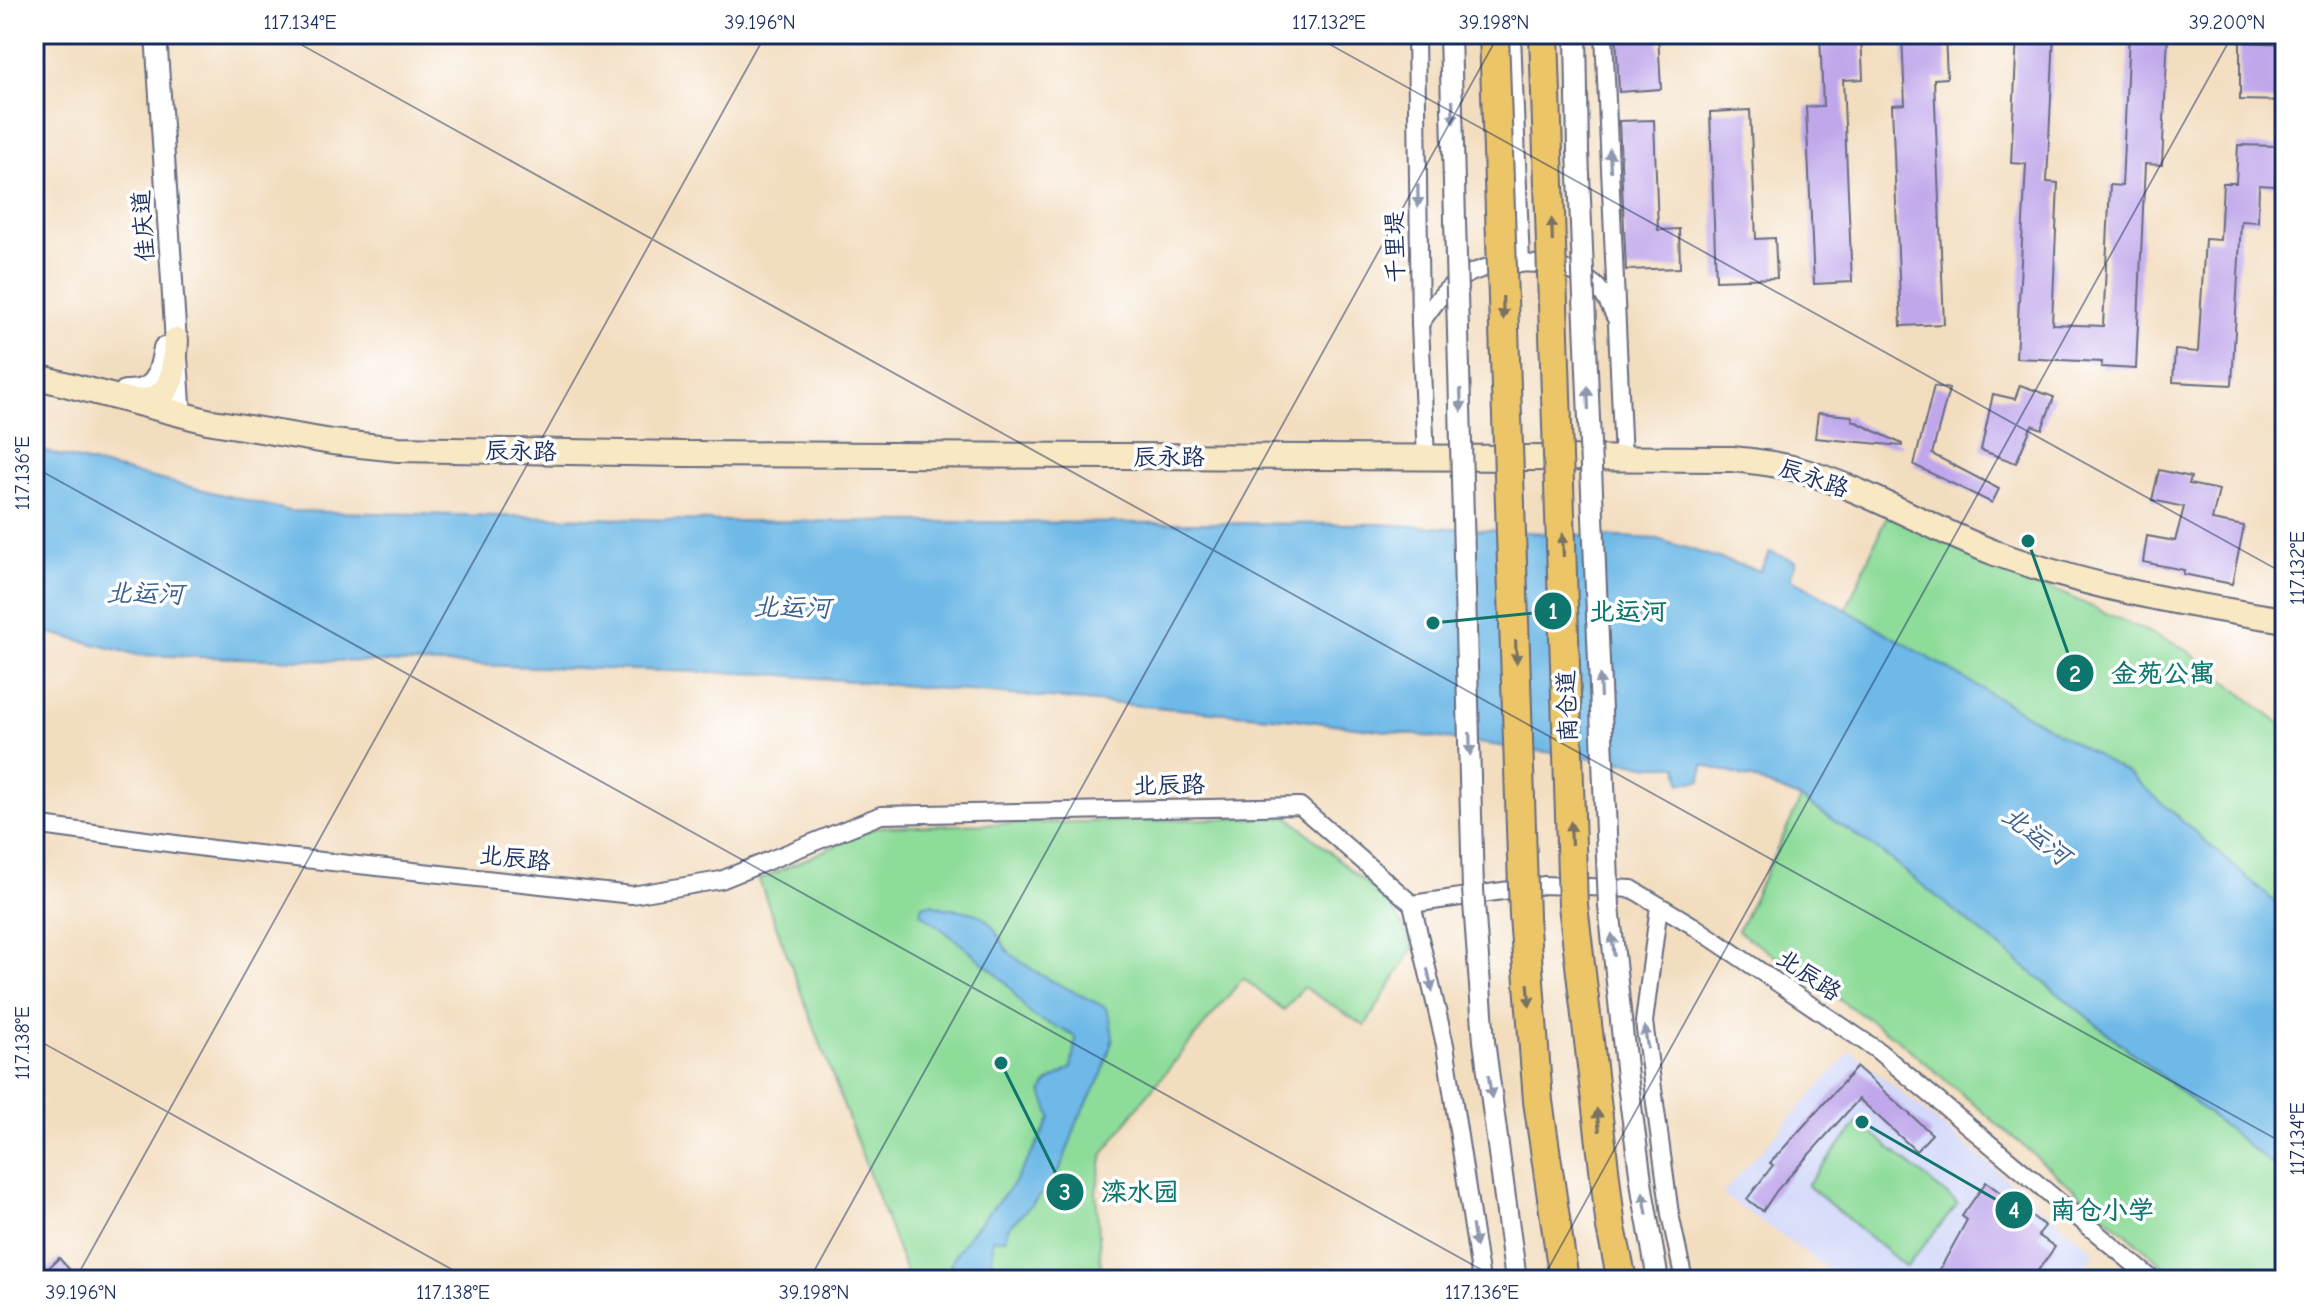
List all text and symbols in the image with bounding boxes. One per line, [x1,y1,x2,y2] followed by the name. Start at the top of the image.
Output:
[263,11,337,34] text: 117.134°E
[724,11,796,34] text: 39.196°N
[1292,11,1366,34] text: 117.132°E
[1459,11,1529,34] text: 39.198°N
[2189,11,2265,34] text: 39.200°N
[1447,100,1460,125] one-way arrow
[1603,147,1616,172] one-way arrow
[1412,184,1424,209] one-way arrow
[127,189,159,263] street label: 佳庆道
[1380,211,1410,283] street label: 千里堤
[1545,217,1558,242] one-way arrow
[1497,296,1510,321] one-way arrow
[1581,385,1594,410] one-way arrow
[1455,388,1468,413] one-way arrow
[11,436,34,510] text: 117.136°E
[485,436,557,466] street label: 辰永路
[1133,443,1205,471] street label: 辰永路
[1775,453,1853,503] street label: 辰永路
[2286,531,2309,605] text: 117.132°E
[1556,532,1569,557] one-way arrow
[106,578,188,610] water label: 北运河
[1533,586,1683,636] callout: 北运河
[753,592,835,624] water label: 北运河
[1548,597,1558,625] text: 1
[1589,597,1667,627] text: 北运河
[1509,640,1522,665] one-way arrow
[2055,648,2231,698] callout: 金苑公寓
[2111,659,2215,689] text: 金苑公寓
[2069,660,2081,688] text: 2
[1552,670,1582,742] street label: 南仓道
[1593,673,1606,698] one-way arrow
[1463,732,1476,757] one-way arrow
[1133,770,1205,800] street label: 北辰路
[1996,800,2079,874] water label: 北运河
[1565,820,1578,845] one-way arrow
[478,840,552,876] street label: 北辰路
[1606,932,1619,957] one-way arrow
[1771,943,1847,1007] street label: 北辰路
[1424,967,1437,992] one-way arrow
[1523,983,1536,1008] one-way arrow
[11,1006,34,1080] text: 117.138°E
[1639,1024,1652,1049] one-way arrow
[1484,1075,1497,1100] one-way arrow
[2286,1102,2309,1176] text: 117.134°E
[1591,1107,1604,1132] one-way arrow
[1045,1167,1195,1217] callout: 滦水园
[1059,1178,1071,1206] text: 3
[1101,1178,1179,1208] text: 滦水园
[1994,1185,2170,1235] callout: 南仓小学
[1638,1190,1650,1215] one-way arrow
[2008,1196,2020,1224] text: 4
[2050,1196,2154,1226] text: 南仓小学
[1468,1224,1481,1249] one-way arrow
[45,1281,117,1304] text: 39.196°N
[416,1281,490,1304] text: 117.138°E
[779,1281,849,1304] text: 39.198°N
[1445,1281,1519,1304] text: 117.136°E

